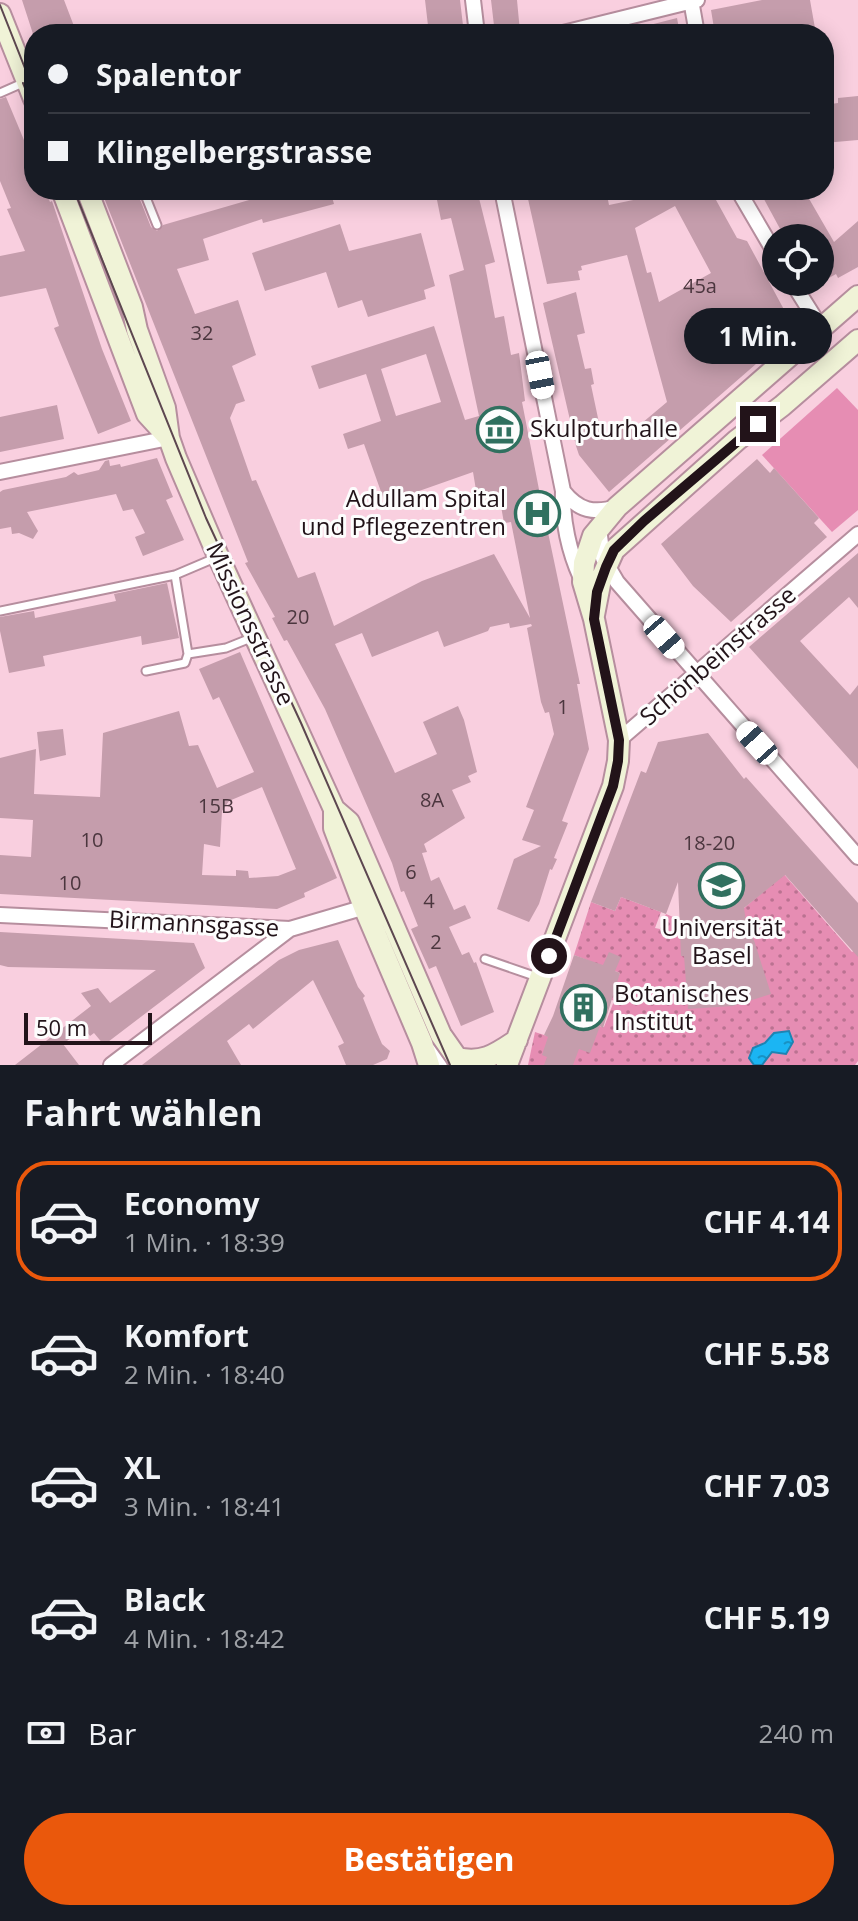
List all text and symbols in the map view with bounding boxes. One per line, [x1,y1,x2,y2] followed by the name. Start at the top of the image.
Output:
[96,54,241,95] text: Spalentor
[96,131,372,172] text: Klingelbergstrasse
[762,224,834,296] map controls
[762,224,834,296] button: locate
[683,272,717,299] house number: 45a
[684,308,832,364] callout: 1 Min.
[719,318,797,354] text: 1 Min.
[191,319,213,346] house number: 32
[524,349,556,401] car
[475,405,523,453] museum icon: Skulpturhalle
[740,406,776,442] route end
[530,411,678,444] place label: Skulpturhalle
[301,481,506,542] place label: Adullam Spital und Pflegezentren
[513,489,561,537] hospital icon: Adullam Spital und Pflegezentren
[199,536,304,710] street label: Missionsstrasse
[632,578,802,732] street label: Schönbeinstrasse
[287,603,309,630] house number: 20
[639,611,689,663] car
[557,693,569,720] house number: 1
[732,717,782,769] car
[420,786,444,813] house number: 8A
[198,792,234,819] house number: 15B
[81,826,103,853] house number: 10
[683,829,735,856] house number: 18-20
[405,858,417,885] house number: 6
[698,862,746,910] school or university icon: Universität Basel
[59,869,81,896] house number: 10
[423,887,435,914] house number: 4
[108,902,280,943] street label: Birmannsgasse
[661,910,783,971] place label: Universität Basel
[430,928,442,955] house number: 2
[531,938,567,974] route start
[614,976,749,1037] place label: Botanisches Institut
[559,984,607,1032] building icon: Botanisches Institut
[24,1009,152,1045] scale bar
[36,1012,87,1042] text: 50 m
[24,1088,263,1137] text: Fahrt wählen
[124,1183,260,1224] text: Economy
[28,1185,100,1257] icon: car
[704,1201,830,1242] text: CHF 4.14
[124,1224,285,1260] text: 1 Min. · 18:39
[124,1315,249,1356] text: Komfort
[28,1317,100,1389] icon: car
[704,1333,830,1374] text: CHF 5.58
[124,1356,285,1392] text: 2 Min. · 18:40
[124,1447,161,1488] text: XL
[28,1449,100,1521] icon: car
[704,1465,830,1506] text: CHF 7.03
[124,1488,285,1524] text: 3 Min. · 18:41
[124,1579,205,1620] text: Black
[28,1581,100,1653] icon: car
[704,1597,830,1638] text: CHF 5.19
[124,1620,285,1656] text: 4 Min. · 18:42
[24,1711,68,1755] icon: cash
[88,1713,136,1754] text: Bar
[759,1715,834,1751] text: 240 m
[24,1813,834,1905] button: Bestätigen

